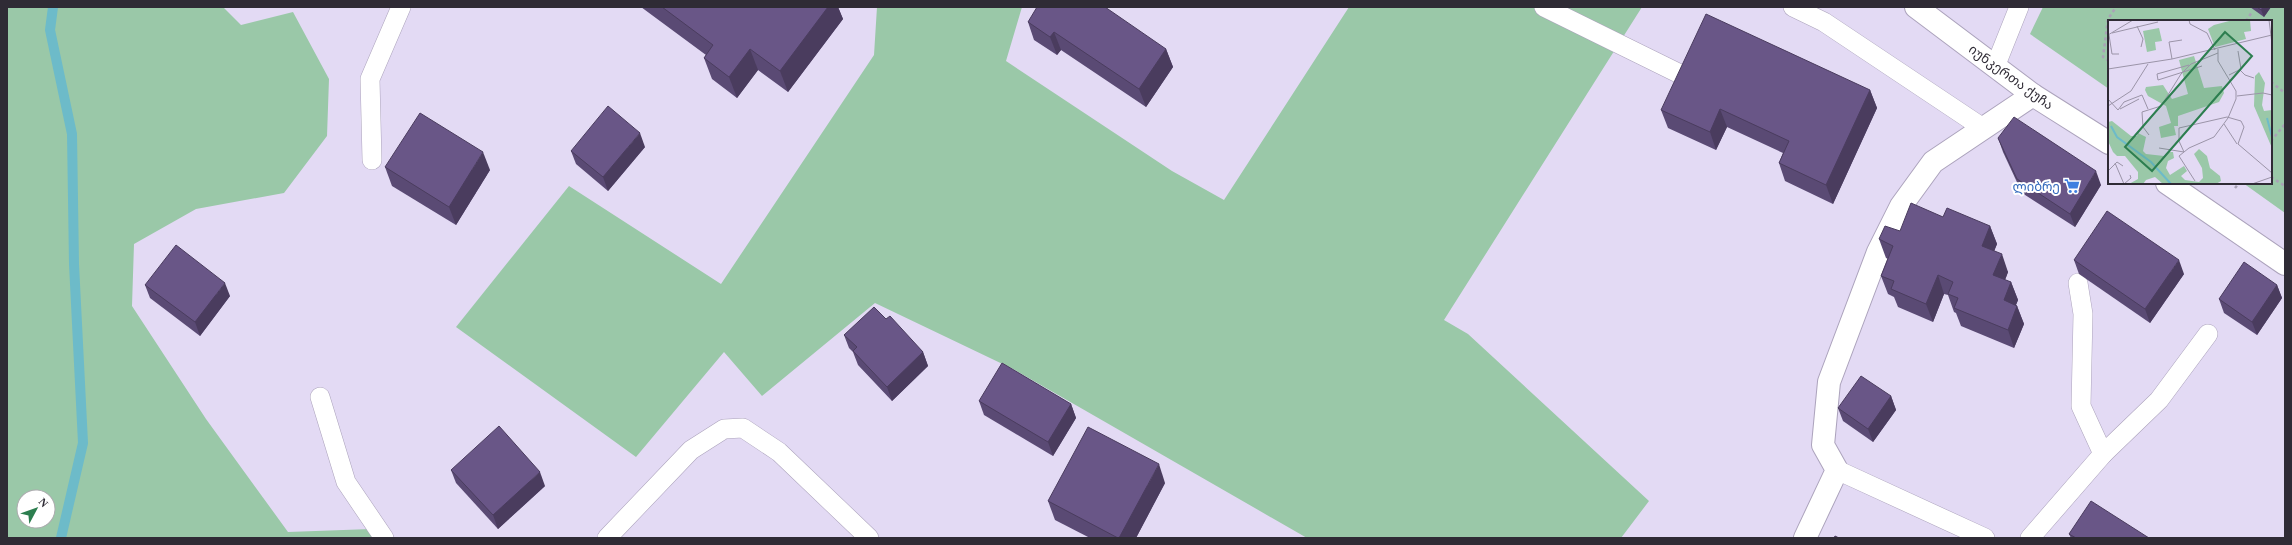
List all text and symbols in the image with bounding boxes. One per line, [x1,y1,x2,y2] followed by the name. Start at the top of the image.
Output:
[2108,20,2272,184] inset map
[1966,41,2056,113] street label: იუნკერთა ქუჩა
[2063,177,2081,195] supermarket icon: ლიბრე
[2013,179,2060,195] place label: ლიბრე
[16,489,56,529] north arrow
[36,496,51,509] text: N

